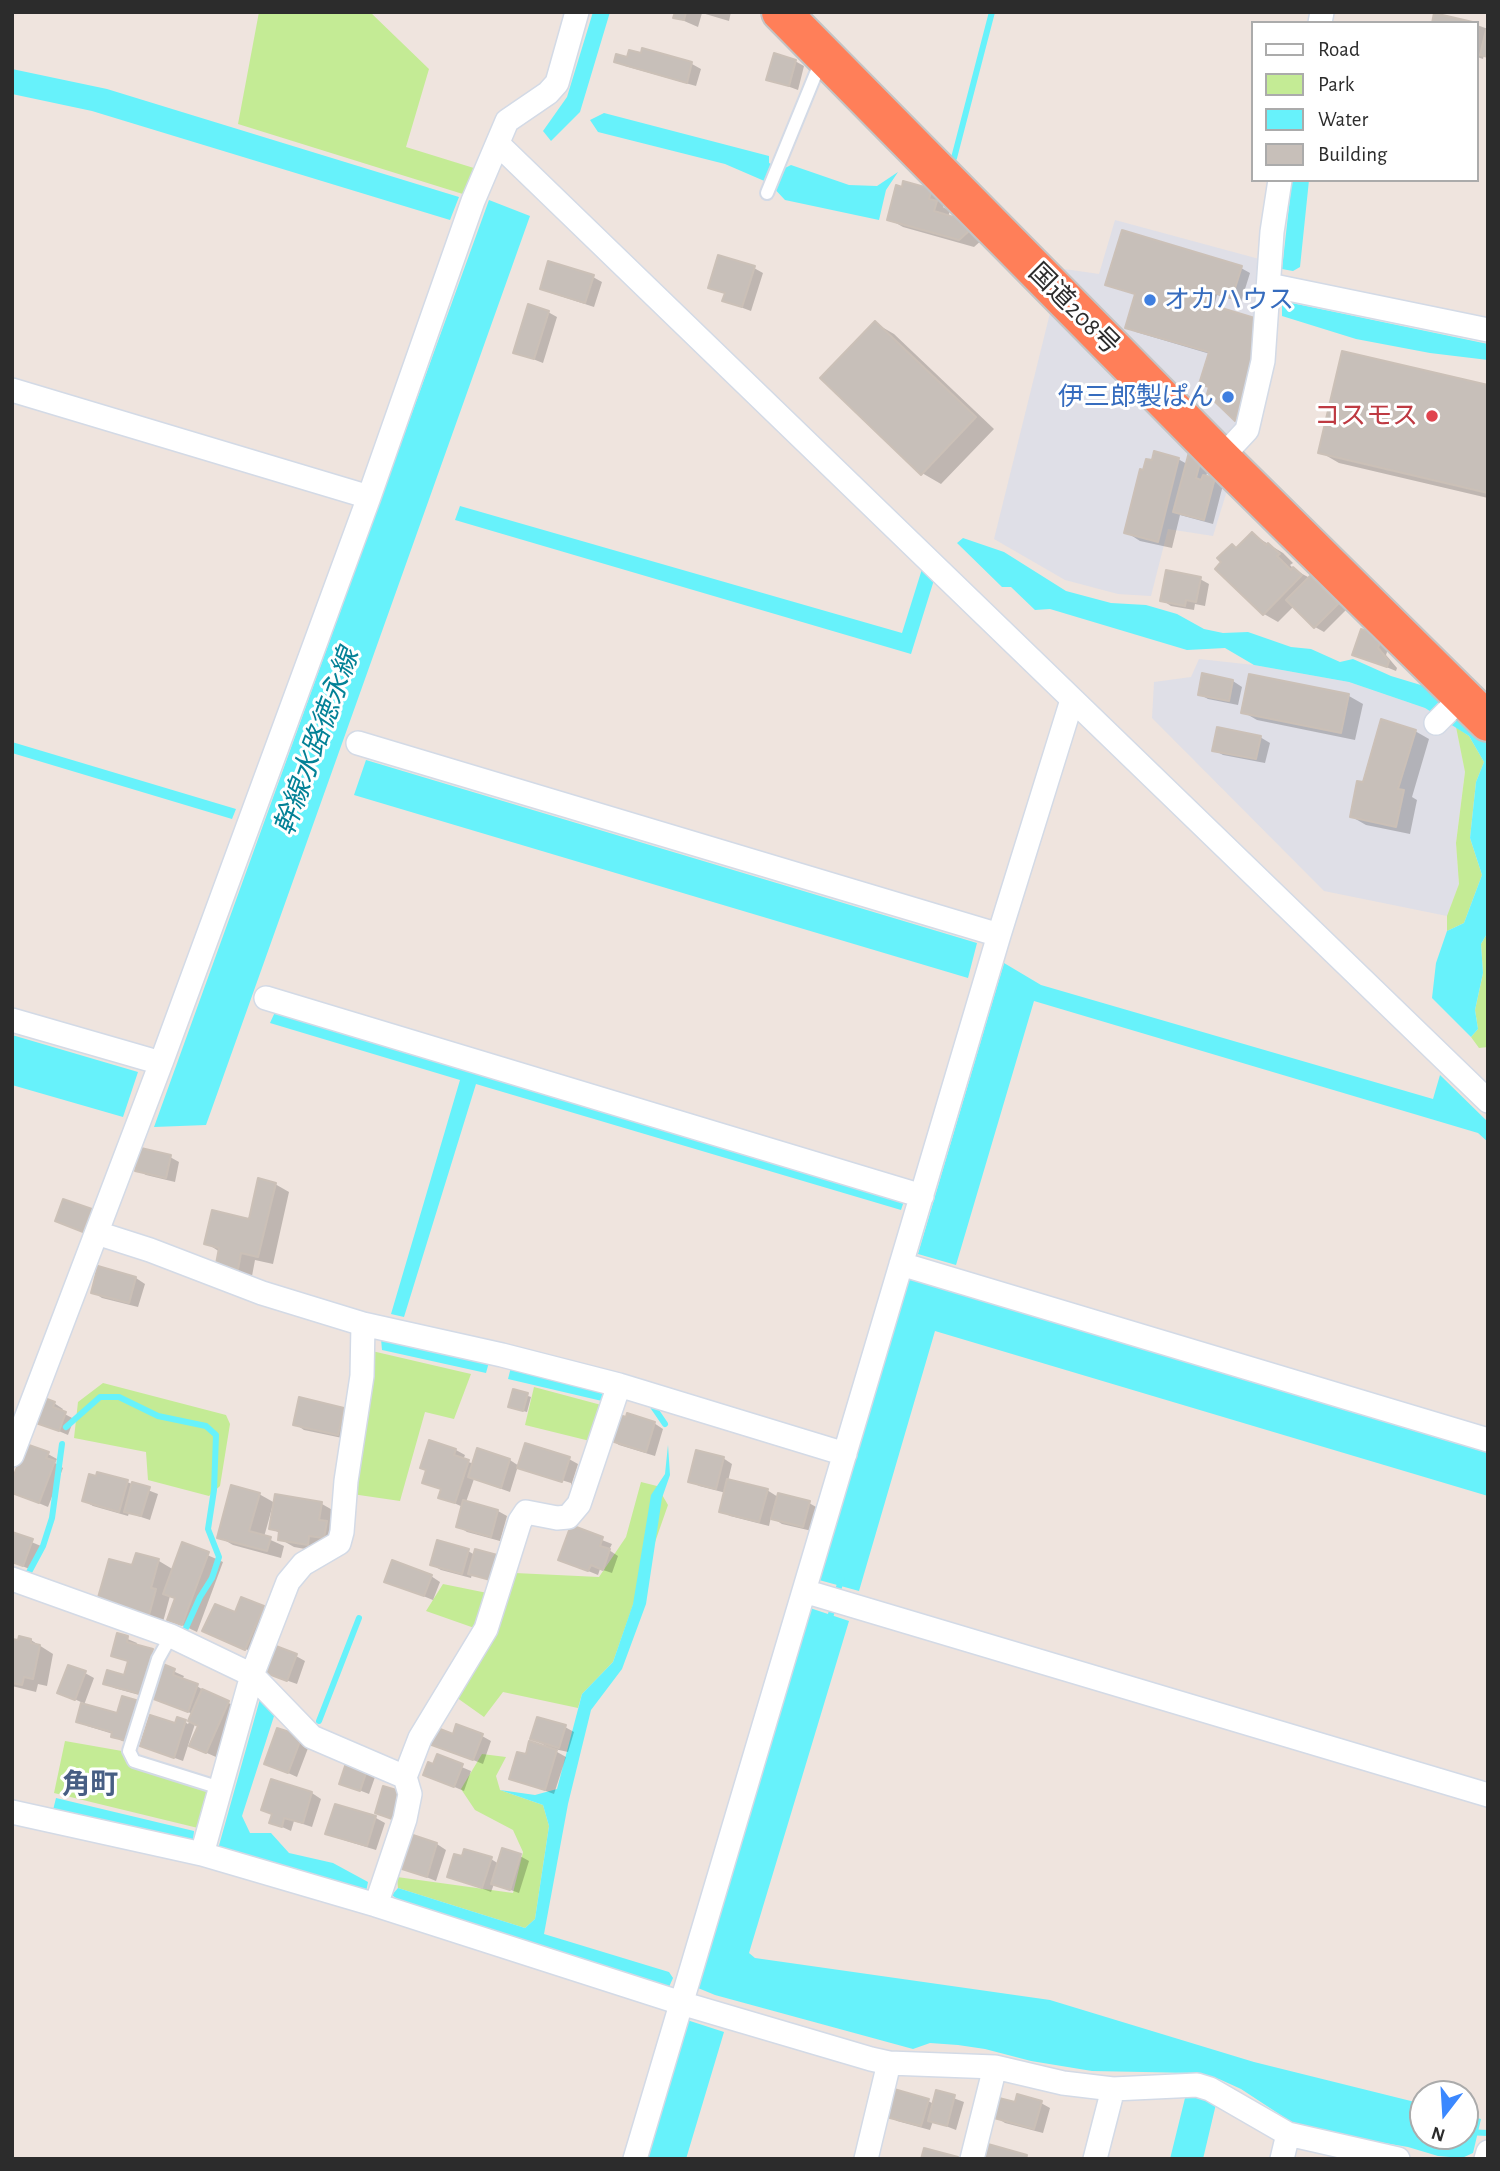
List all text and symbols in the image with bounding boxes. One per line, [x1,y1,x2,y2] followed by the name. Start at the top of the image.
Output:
[1252,21,1479,182] legend
[1318,39,1360,60] text: Road
[1318,74,1354,95] text: Park
[1318,109,1368,130] text: Water
[1318,144,1387,165] text: Building
[1022,257,1126,361] street label: 国道208号
[1164,284,1294,316] place label: オカハウス
[1142,292,1158,308] marker: オカハウス
[1058,381,1214,413] place label: 伊三郎製ぱん
[1220,389,1236,405] marker: 伊三郎製ぱん
[1314,400,1418,432] place label: コスモス
[1424,408,1440,424] marker: コスモス
[268,644,366,840] water label: 幹線水路徳永線
[62,1768,118,1802] district label: 角町
[1409,2080,1479,2150] north arrow
[1429,2123,1447,2145] text: N

